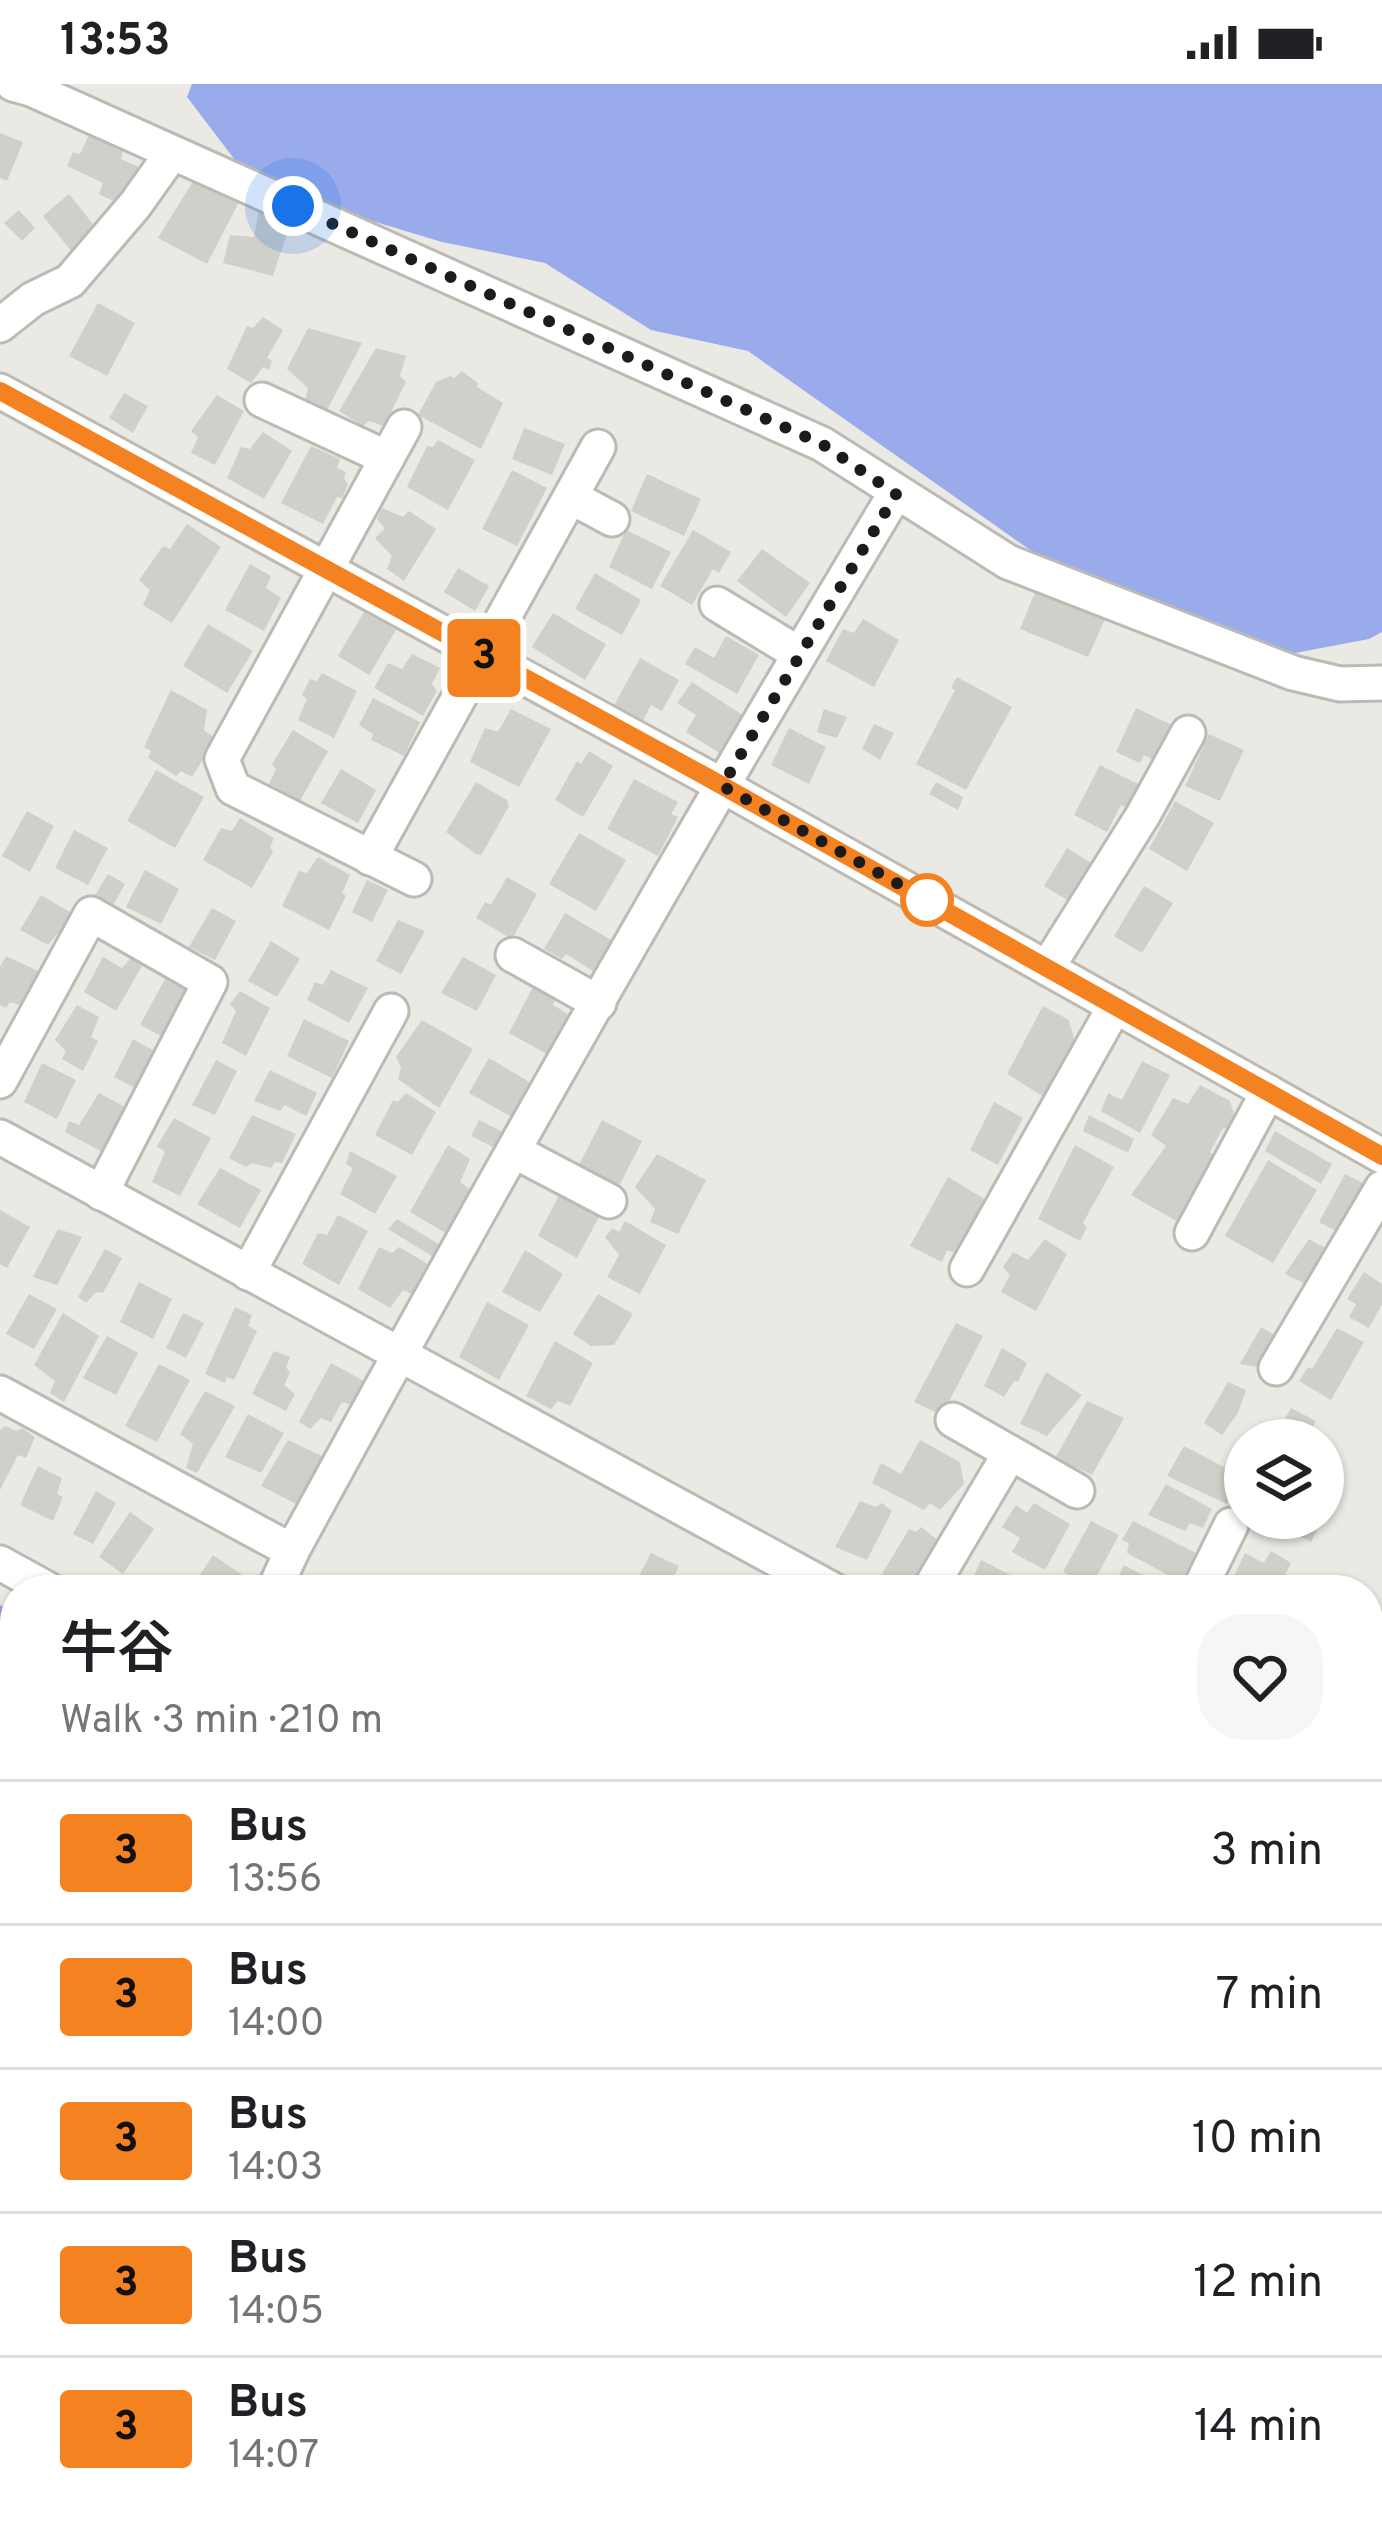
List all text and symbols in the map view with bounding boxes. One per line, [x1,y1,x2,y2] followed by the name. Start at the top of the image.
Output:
[60,14,170,71] text: 13:53
[263,176,323,236] your location
[445,619,523,697] line badge: 3
[471,631,497,684] text: 3
[902,875,952,925] unlabelled marker
[1224,1419,1344,1539] map controls
[1224,1419,1344,1539] button: layers
[1197,1614,1323,1740] button: heart
[60,1617,174,1689] text: 牛谷
[60,1698,383,1747] text: Walk · 3 min · 210 m
[228,1800,308,1857] text: Bus
[1210,1824,1323,1881] text: 3 min
[113,1826,139,1879] text: 3
[228,1857,322,1906] text: 13:56
[228,1944,308,2001] text: Bus
[1216,1968,1323,2025] text: 7 min
[113,1970,139,2023] text: 3
[228,2001,325,2050] text: 14:00
[228,2088,308,2145] text: Bus
[1192,2112,1323,2169] text: 10 min
[113,2114,139,2167] text: 3
[228,2145,323,2194] text: 14:03
[228,2232,308,2289] text: Bus
[1193,2256,1323,2313] text: 12 min
[113,2258,139,2311] text: 3
[228,2289,324,2338] text: 14:05
[228,2376,308,2433] text: Bus
[1194,2400,1323,2457] text: 14 min
[113,2402,139,2455] text: 3
[228,2433,319,2482] text: 14:07

